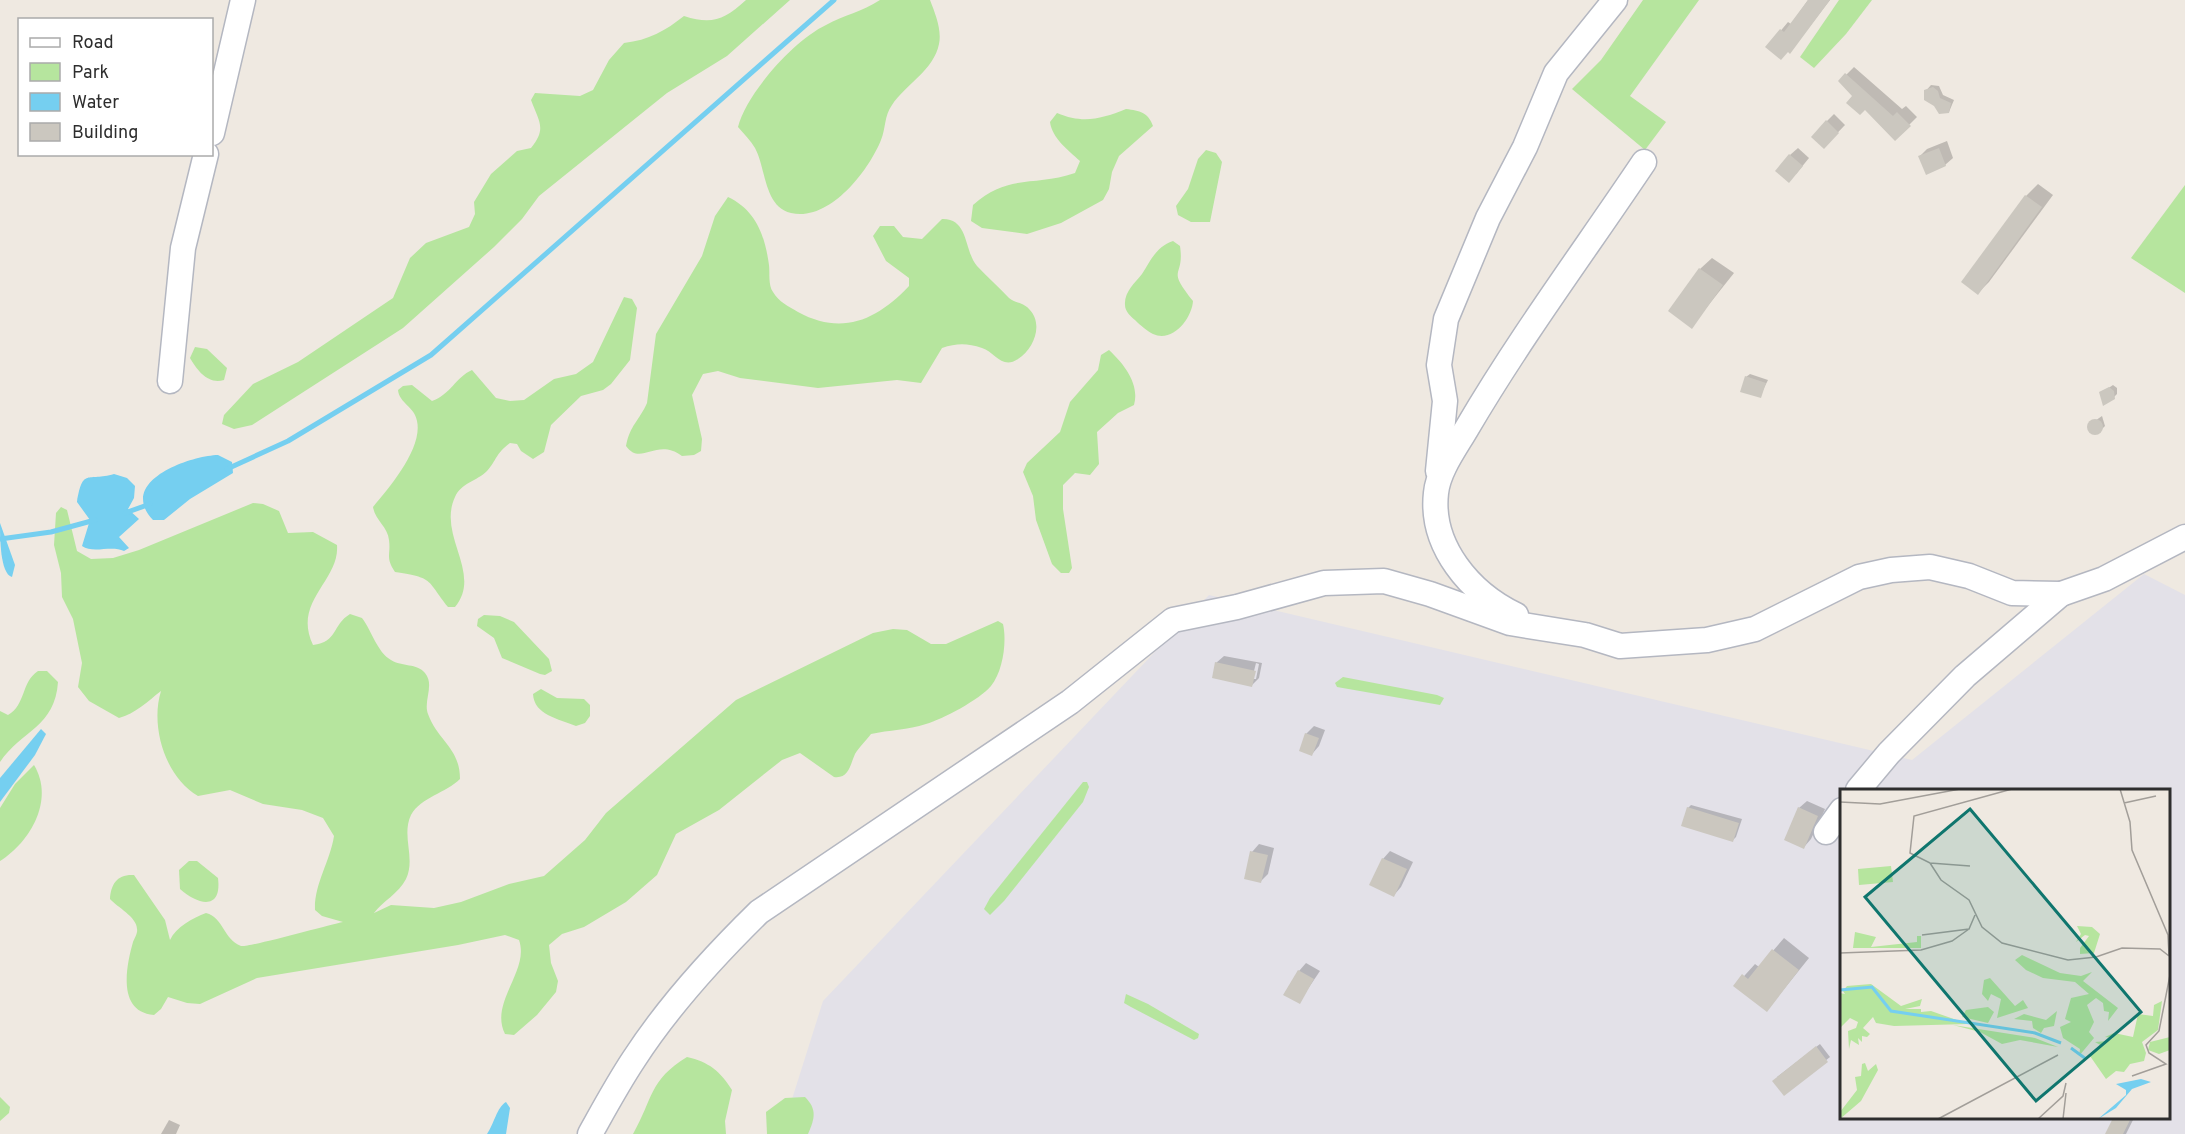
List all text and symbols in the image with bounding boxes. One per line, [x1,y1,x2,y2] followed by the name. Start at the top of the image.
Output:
[18,18,213,156] legend
[72,32,114,55] text: Road
[72,62,109,85] text: Park
[72,92,119,115] text: Water
[72,122,138,145] text: Building
[1840,789,2170,1119] inset map

